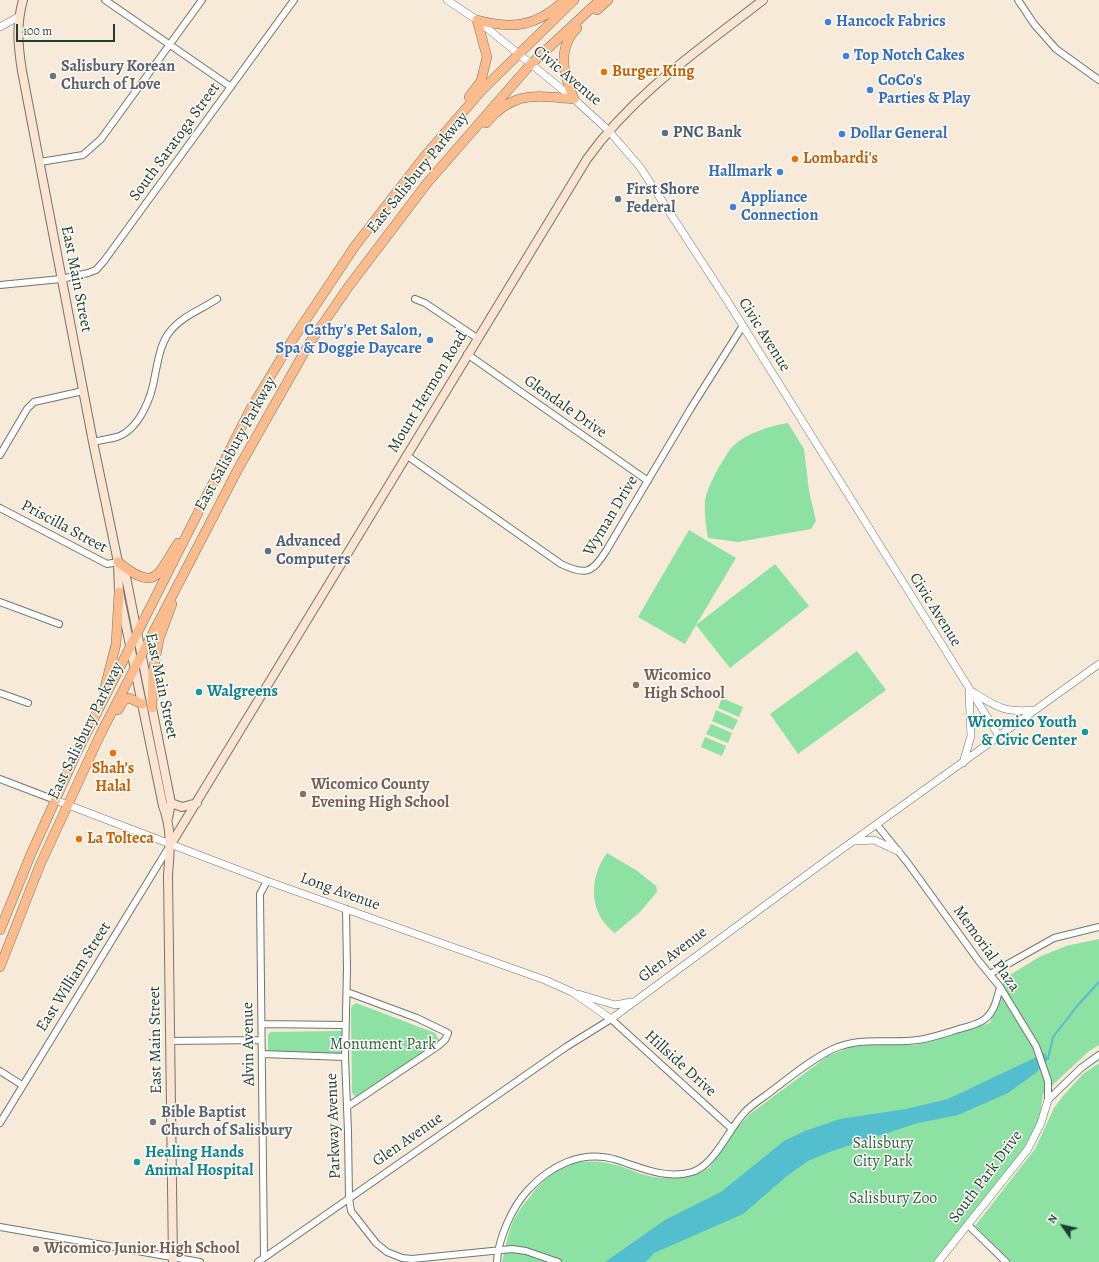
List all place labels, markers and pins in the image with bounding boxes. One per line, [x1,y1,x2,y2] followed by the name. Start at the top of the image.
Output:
[836,12,946,32] place label: Hancock Fabrics
[823,17,833,27] marker: Hancock Fabrics
[854,46,965,66] place label: Top Notch Cakes
[841,51,851,61] marker: Top Notch Cakes
[61,57,175,95] place label: Salisbury Korean Church of Love
[612,62,694,82] place label: Burger King
[599,67,609,77] marker: Burger King
[48,71,58,81] marker: Salisbury Korean Church of Love
[878,71,970,109] place label: CoCo's Parties & Play
[865,85,875,95] marker: CoCo's Parties & Play
[673,123,742,143] place label: PNC Bank
[850,124,947,144] place label: Dollar General
[660,128,670,138] marker: PNC Bank
[837,129,847,139] marker: Dollar General
[803,149,878,169] place label: Lombardi's
[790,154,800,164] marker: Lombardi's
[708,162,772,182] place label: Hallmark
[775,167,785,177] marker: Hallmark
[626,180,699,218] place label: First Shore Federal
[741,188,818,226] place label: Appliance Connection
[613,194,623,204] marker: First Shore Federal
[728,202,738,212] marker: Appliance Connection
[276,321,422,359] place label: Cathy's Pet Salon, Spa & Doggie Daycare
[425,335,435,345] marker: Cathy's Pet Salon, Spa & Doggie Daycare
[276,532,350,570] place label: Advanced Computers
[263,546,273,556] marker: Advanced Computers
[644,666,725,704] place label: Wicomico High School
[631,680,641,690] marker: Wicomico High School
[207,682,278,702] place label: Walgreens
[194,687,204,697] marker: Walgreens
[967,713,1077,751] place label: Wicomico Youth & Civic Center
[1080,727,1090,737] marker: Wicomico Youth & Civic Center
[108,748,118,758] marker: Shah’s Halal
[92,759,134,797] place label: Shah’s Halal
[311,775,449,813] place label: Wicomico County Evening High School
[298,789,308,799] marker: Wicomico County Evening High School
[87,829,154,849] place label: La Tolteca
[74,834,84,844] marker: La Tolteca
[161,1103,292,1141] place label: Bible Baptist Church of Salisbury
[148,1117,158,1127] marker: Bible Baptist Church of Salisbury
[145,1143,253,1181] place label: Healing Hands Animal Hospital
[132,1157,142,1167] marker: Healing Hands Animal Hospital
[44,1239,240,1259] place label: Wicomico Junior High School
[31,1244,41,1254] marker: Wicomico Junior High School

